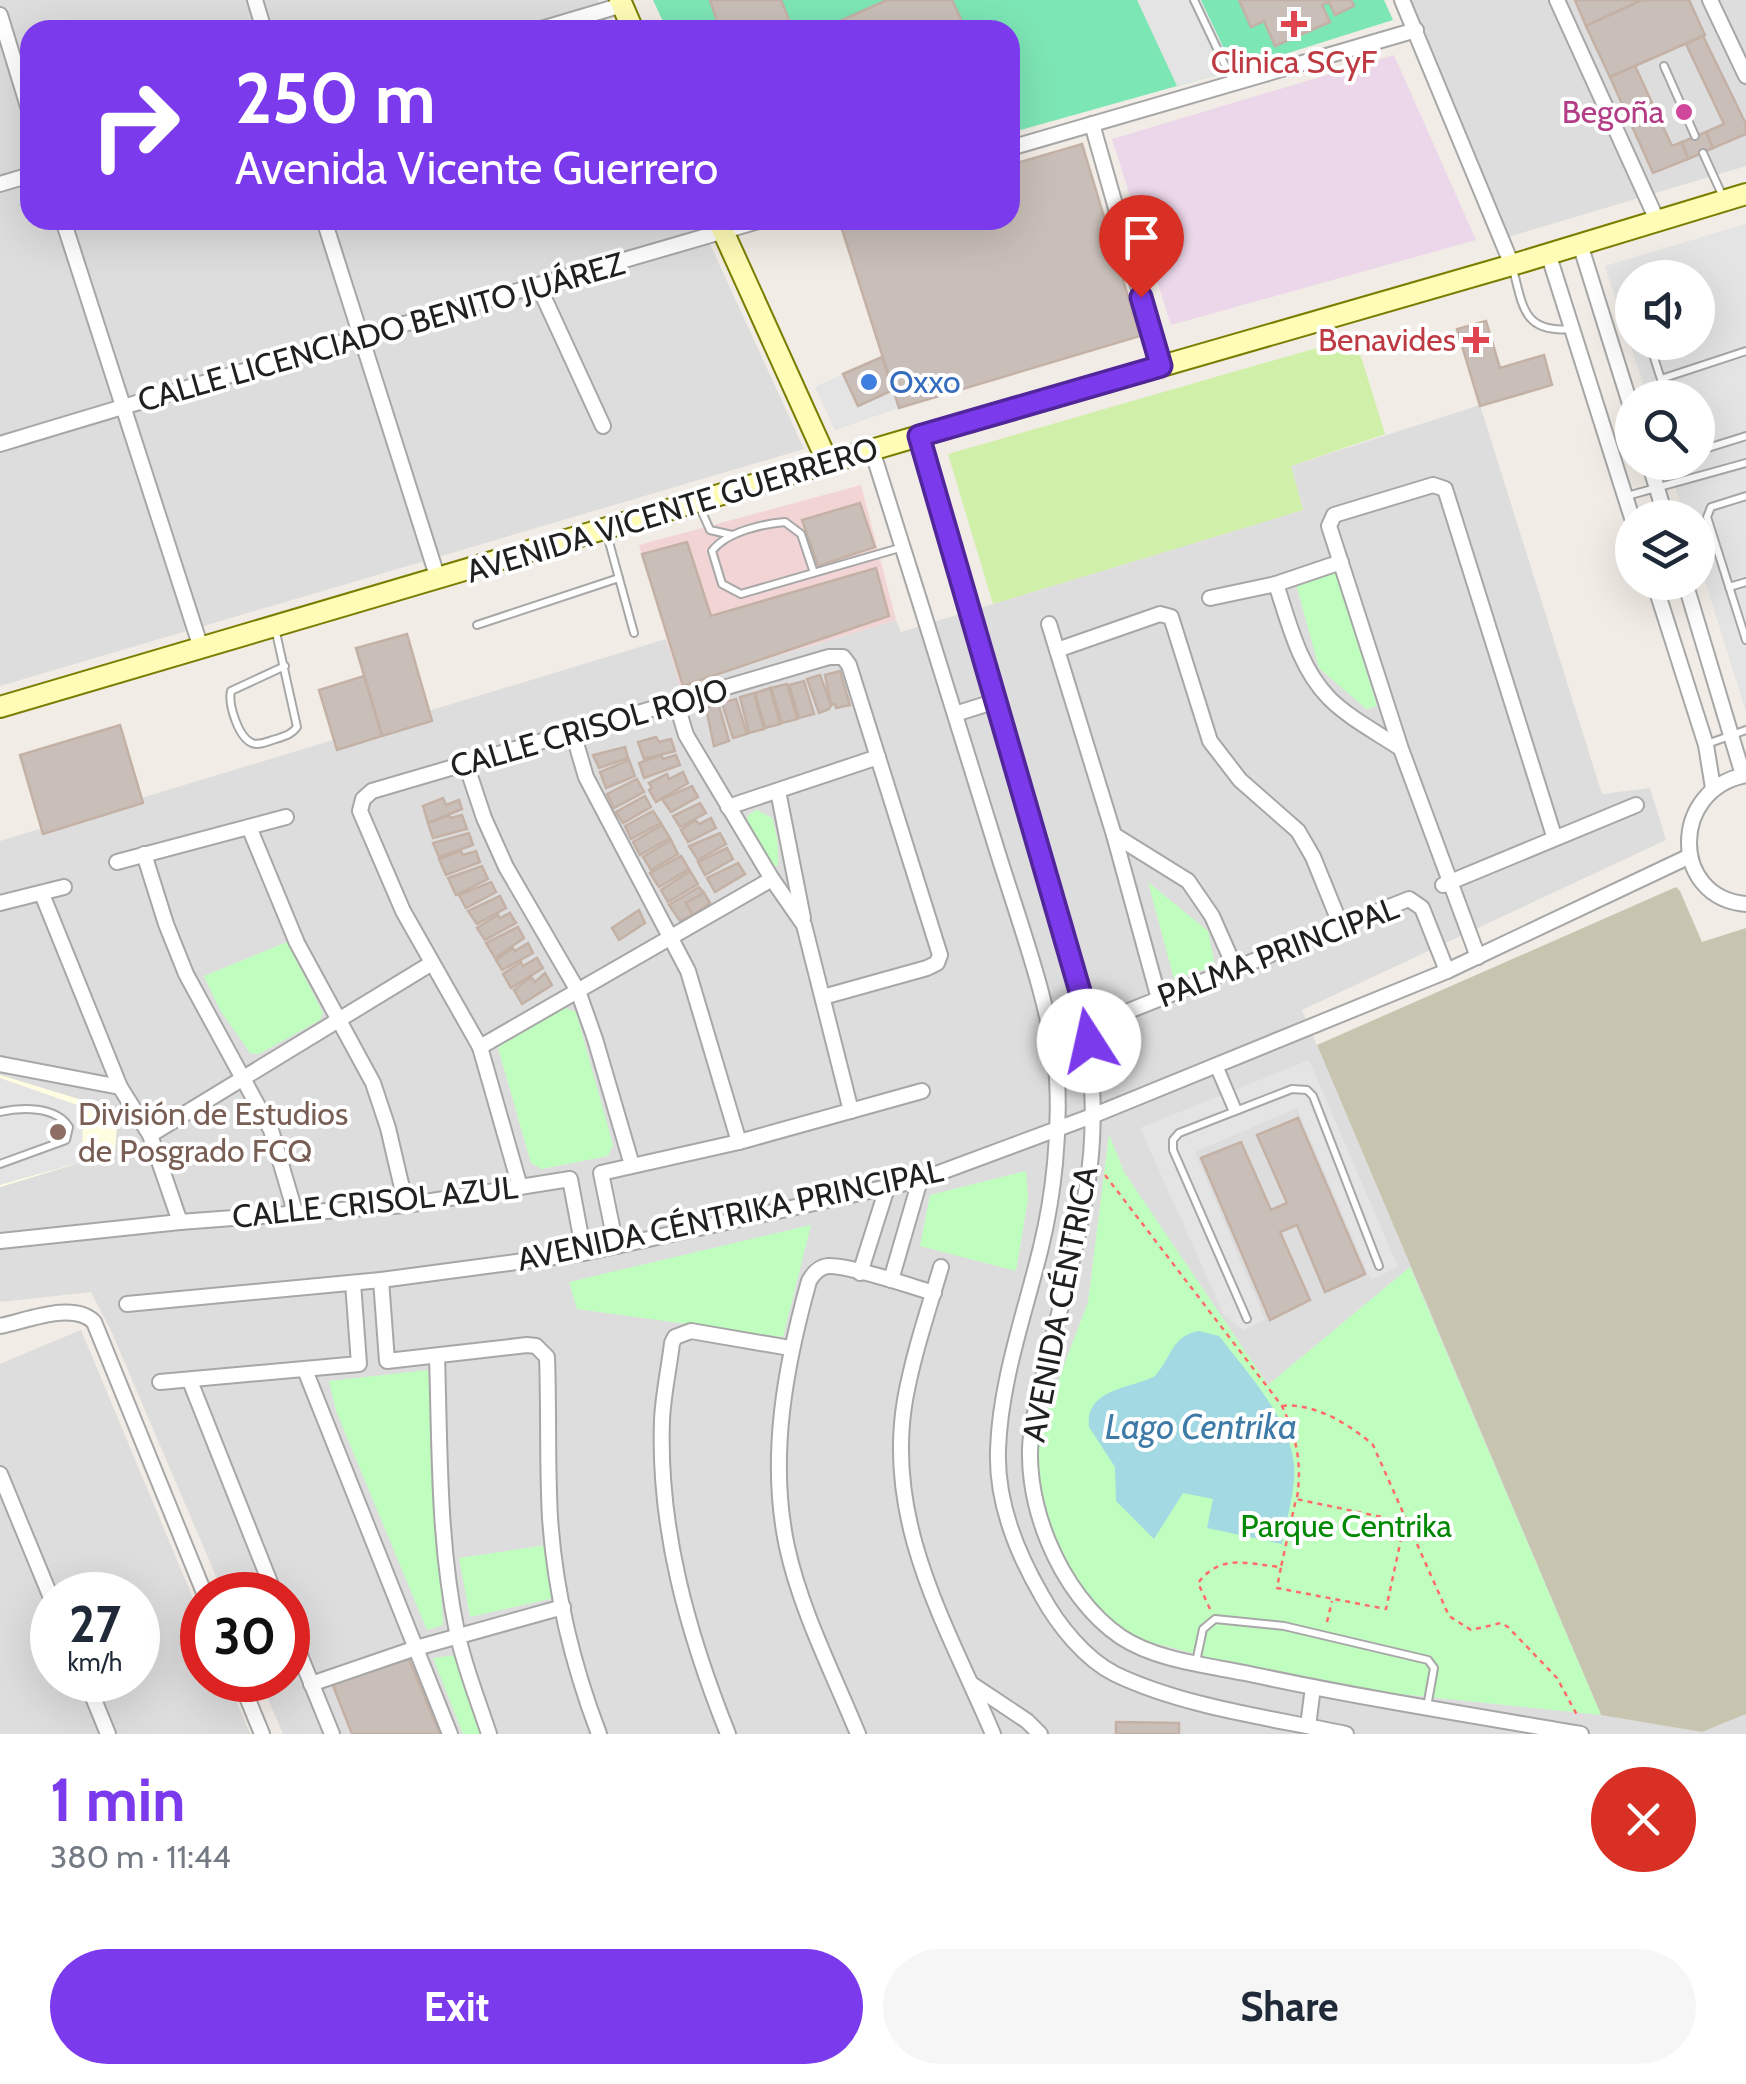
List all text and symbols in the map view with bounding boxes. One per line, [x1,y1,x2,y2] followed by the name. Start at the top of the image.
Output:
[1281,11,1307,37] marker: Clinica SCyF
[1211,42,1377,81] place label: Clinica SCyF
[235,55,436,141] text: 250 m
[70,60,200,190] icon: right
[1562,92,1665,131] place label: Begoña
[1673,101,1695,123] marker: Begoña
[235,141,718,195] text: Avenida Vicente Guerrero
[1099,195,1184,298] pin
[1114,210,1169,265] icon: arrive
[133,243,629,420] street label: CALLE LICENCIADO BENITO JUÁREZ
[1615,260,1715,600] map controls
[1615,260,1715,360] button: sound
[1318,320,1456,359] place label: Benavides
[1465,329,1487,351] marker: Benavides
[889,362,961,401] place label: Oxxo
[858,371,880,393] marker: Oxxo
[1615,380,1715,480] button: search
[461,428,882,591] street label: AVENIDA VICENTE GUERRERO
[1615,500,1715,600] button: layers
[446,669,732,786] street label: CALLE CRISOL ROJO
[1152,888,1404,1015] street label: PALMA PRINCIPAL
[1037,989,1141,1093] position arrow
[78,1094,348,1170] place label: División de Estudios de Posgrado FCQ
[47,1121,69,1143] marker: División de Estudios de Posgrado FCQ
[513,1150,946,1279] street label: AVENIDA CÉNTRIKA PRINCIPAL
[1014,1163,1105,1445] street label: AVENIDA CÉNTRICA
[230,1167,520,1236] street label: CALLE CRISOL AZUL
[1105,1405,1297,1448] water label: Lago Centrika
[1240,1506,1452,1545] park label: Parque Centrika
[180,1572,310,1702] speed limit sign: 30
[69,1594,121,1655] text: 27
[68,1647,122,1677] text: km/h
[50,1763,185,1836] text: 1 min
[1591,1767,1696,1872] button: close
[50,1837,231,1876] text: 380 m · 11:44
[50,1949,863,2064] button: Exit
[883,1949,1696,2064] button: Share

